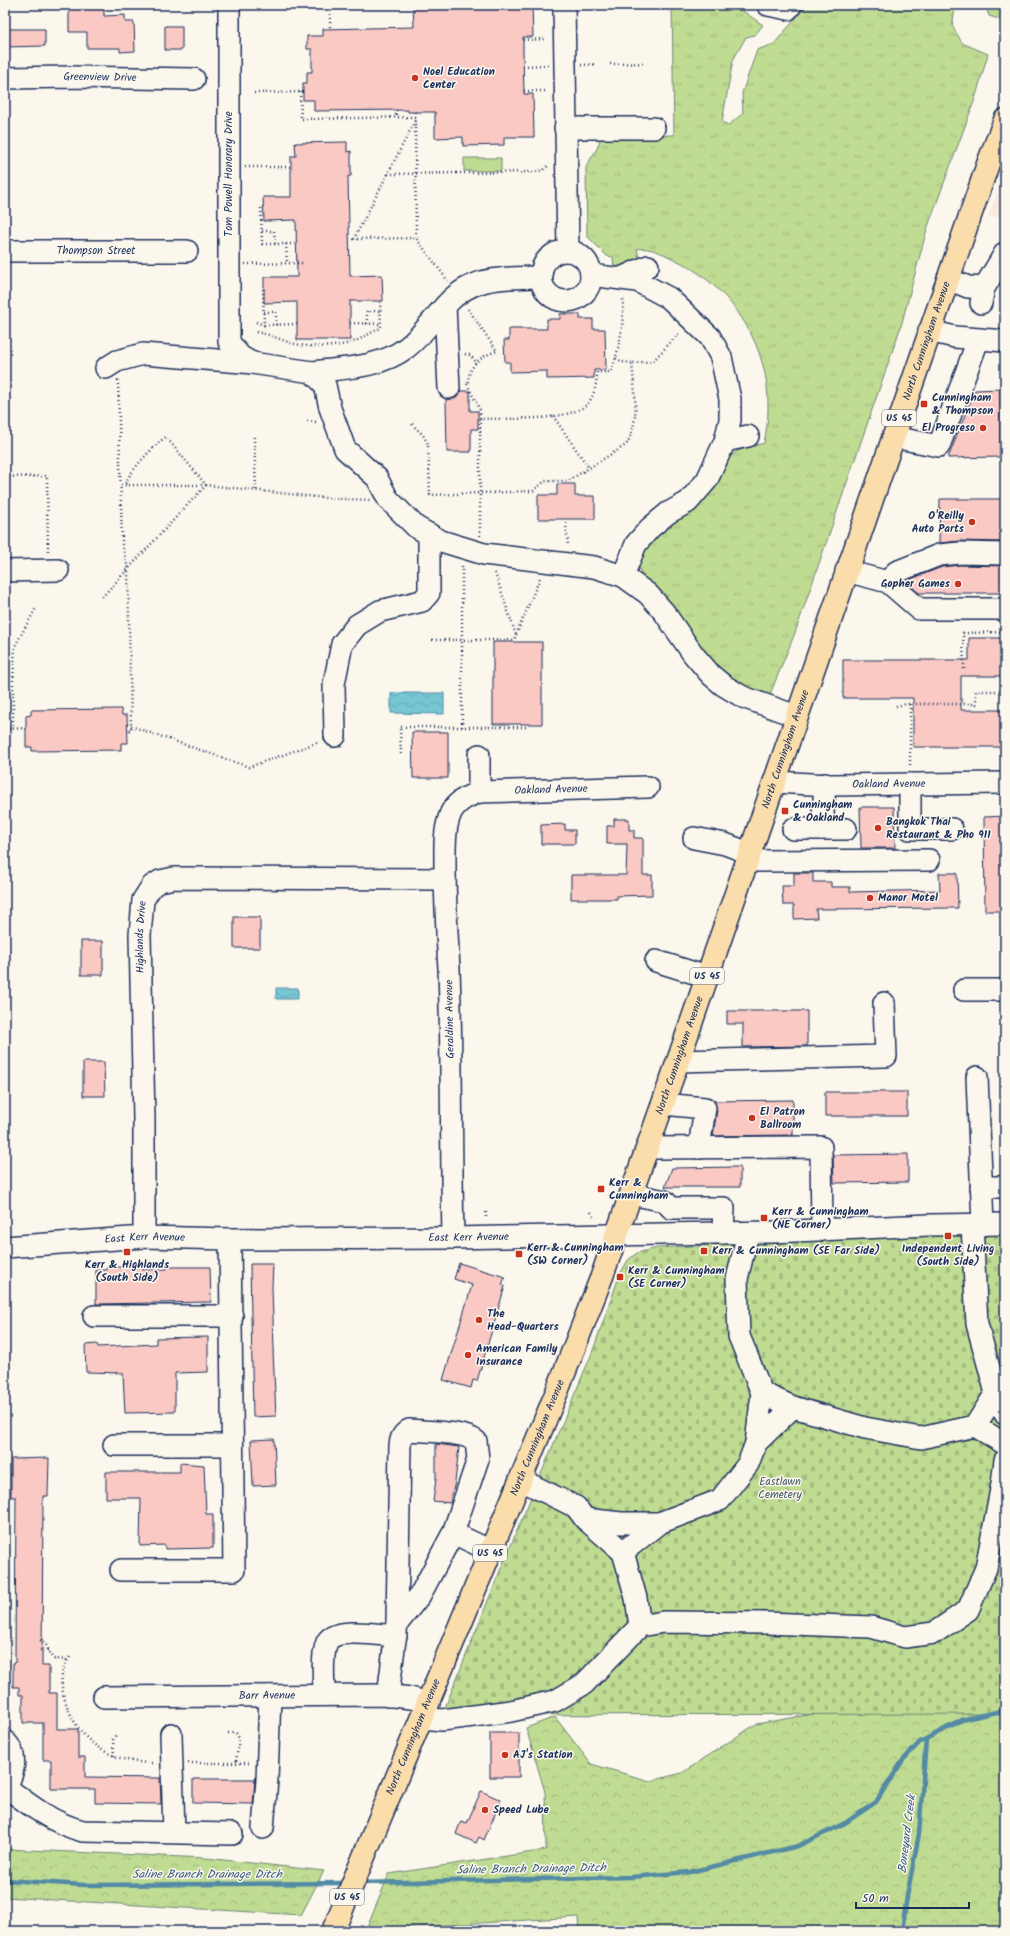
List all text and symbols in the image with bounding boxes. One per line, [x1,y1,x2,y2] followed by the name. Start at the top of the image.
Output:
[423,63,495,94] place label: Noel Education Center
[63,68,137,87] street label: Greenview Drive
[410,73,420,83] marker: Noel Education Center
[220,111,238,237] street label: Tom Powell Honorary Drive
[57,242,136,260] street label: Thompson Street
[898,279,956,403] street label: North Cunningham Avenue
[932,389,993,420] place label: Cunningham & Thompson
[919,399,929,409] marker: Cunningham & Thompson
[882,410,916,426] road number: US 45
[922,419,975,437] place label: El Progreso
[978,423,988,433] marker: El Progreso
[912,507,965,538] place label: O'Reilly Auto Parts
[967,517,977,527] marker: O'Reilly Auto Parts
[881,575,951,593] place label: Gopher Games
[953,579,963,589] marker: Gopher Games
[757,687,815,811] street label: North Cunningham Avenue
[852,775,926,794] street label: Oakland Avenue
[514,780,588,800] street label: Oakland Avenue
[793,796,852,827] place label: Cunningham & Oakland
[780,806,790,816] marker: Cunningham & Oakland
[886,813,991,844] place label: Bangkok Thai Restaurant & Pho 911
[873,823,883,833] marker: Bangkok Thai Restaurant & Pho 911
[878,889,938,907] place label: Manor Motel
[865,893,875,903] marker: Manor Motel
[131,900,152,973] street label: Highlands Drive
[690,968,724,984] road number: US 45
[440,979,460,1059] street label: Geraldine Avenue
[651,994,709,1117] street label: North Cunningham Avenue
[760,1103,805,1134] place label: El Patron Ballroom
[747,1113,757,1123] marker: El Patron Ballroom
[609,1174,668,1205] place label: Kerr & Cunningham
[596,1184,606,1194] marker: Kerr & Cunningham
[772,1203,868,1234] place label: Kerr & Cunningham (NE Corner)
[759,1213,769,1223] marker: Kerr & Cunningham (NE Corner)
[104,1228,185,1249] street label: East Kerr Avenue
[428,1228,509,1247] street label: East Kerr Avenue
[943,1231,953,1241] marker: Independent Living (South Side)
[527,1239,623,1270] place label: Kerr & Cunningham (SW Corner)
[902,1240,994,1271] place label: Independent Living (South Side)
[712,1242,880,1260] place label: Kerr & Cunningham (SE Far Side)
[699,1246,709,1256] marker: Kerr & Cunningham (SE Far Side)
[122,1247,132,1257] marker: Kerr & Highlands (South Side)
[514,1249,524,1259] marker: Kerr & Cunningham (SW Corner)
[85,1256,170,1287] place label: Kerr & Highlands (South Side)
[628,1262,724,1293] place label: Kerr & Cunningham (SE Corner)
[615,1272,625,1282] marker: Kerr & Cunningham (SE Corner)
[487,1305,559,1336] place label: The Head-Quarters
[474,1315,484,1325] marker: The Head-Quarters
[476,1340,558,1371] place label: American Family Insurance
[463,1350,473,1360] marker: American Family Insurance
[506,1377,570,1499] street label: North Cunningham Avenue
[758,1473,802,1504] park label: Eastlawn Cemetery
[473,1545,507,1561] road number: US 45
[381,1676,446,1798] street label: North Cunningham Avenue
[239,1687,295,1705] street label: Barr Avenue
[513,1746,573,1764] place label: AJ's Station
[500,1750,510,1760] marker: AJ's Station
[893,1792,922,1874] water label: Boneyard Creek
[493,1801,549,1819] place label: Speed Lube
[480,1805,490,1815] marker: Speed Lube
[456,1858,608,1880] water label: Saline Branch Drainage Ditch
[132,1865,283,1884] water label: Saline Branch Drainage Ditch
[856,1884,969,1910] scale bar
[330,1889,364,1905] road number: US 45
[862,1889,889,1908] text: 50 m

